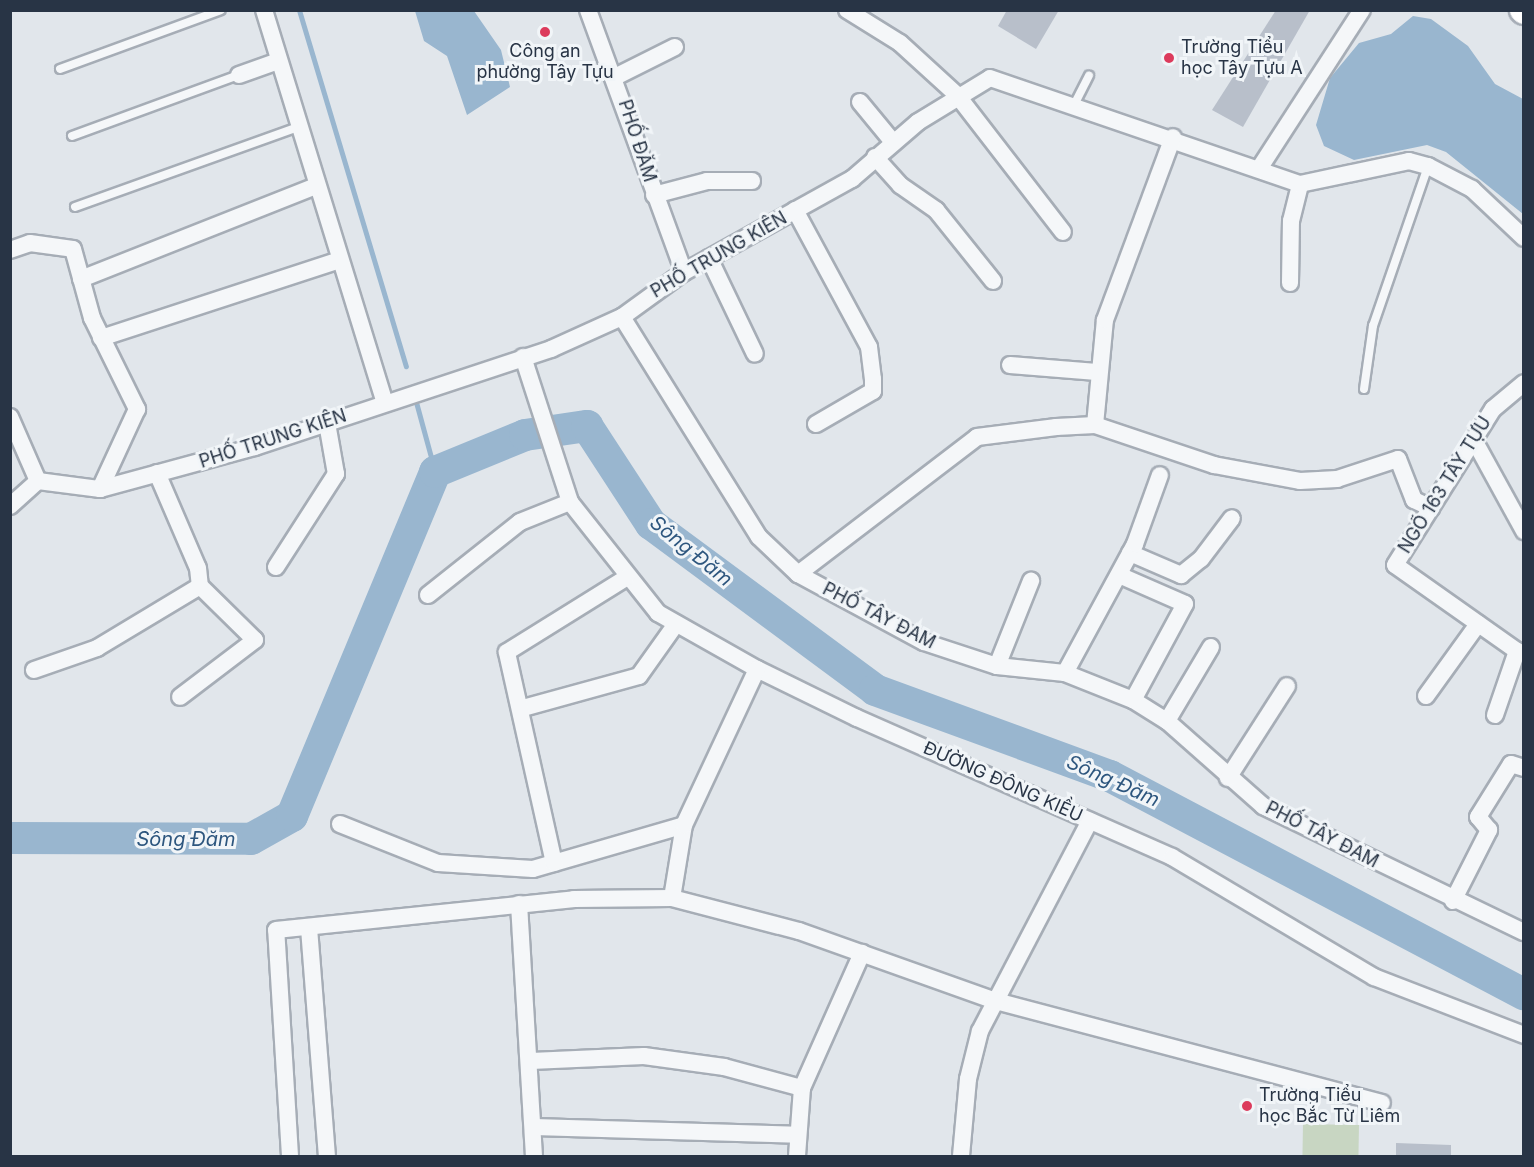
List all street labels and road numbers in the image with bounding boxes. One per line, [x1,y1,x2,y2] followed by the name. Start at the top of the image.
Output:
[614,97,660,185] street label: PHỐ ĐĂM
[647,207,791,303] street label: PHỐ TRUNG KIÊN
[197,405,349,473] street label: PHỐ TRUNG KIÊN
[1394,413,1496,557] street label: NGÕ 163 TÂY TỰU
[819,578,939,654] street label: PHỐ TÂY ĐAM
[920,737,1086,827] street label: ĐƯỜNG ĐÔNG KIỀU
[1262,797,1382,873] street label: PHỐ TÂY ĐAM

